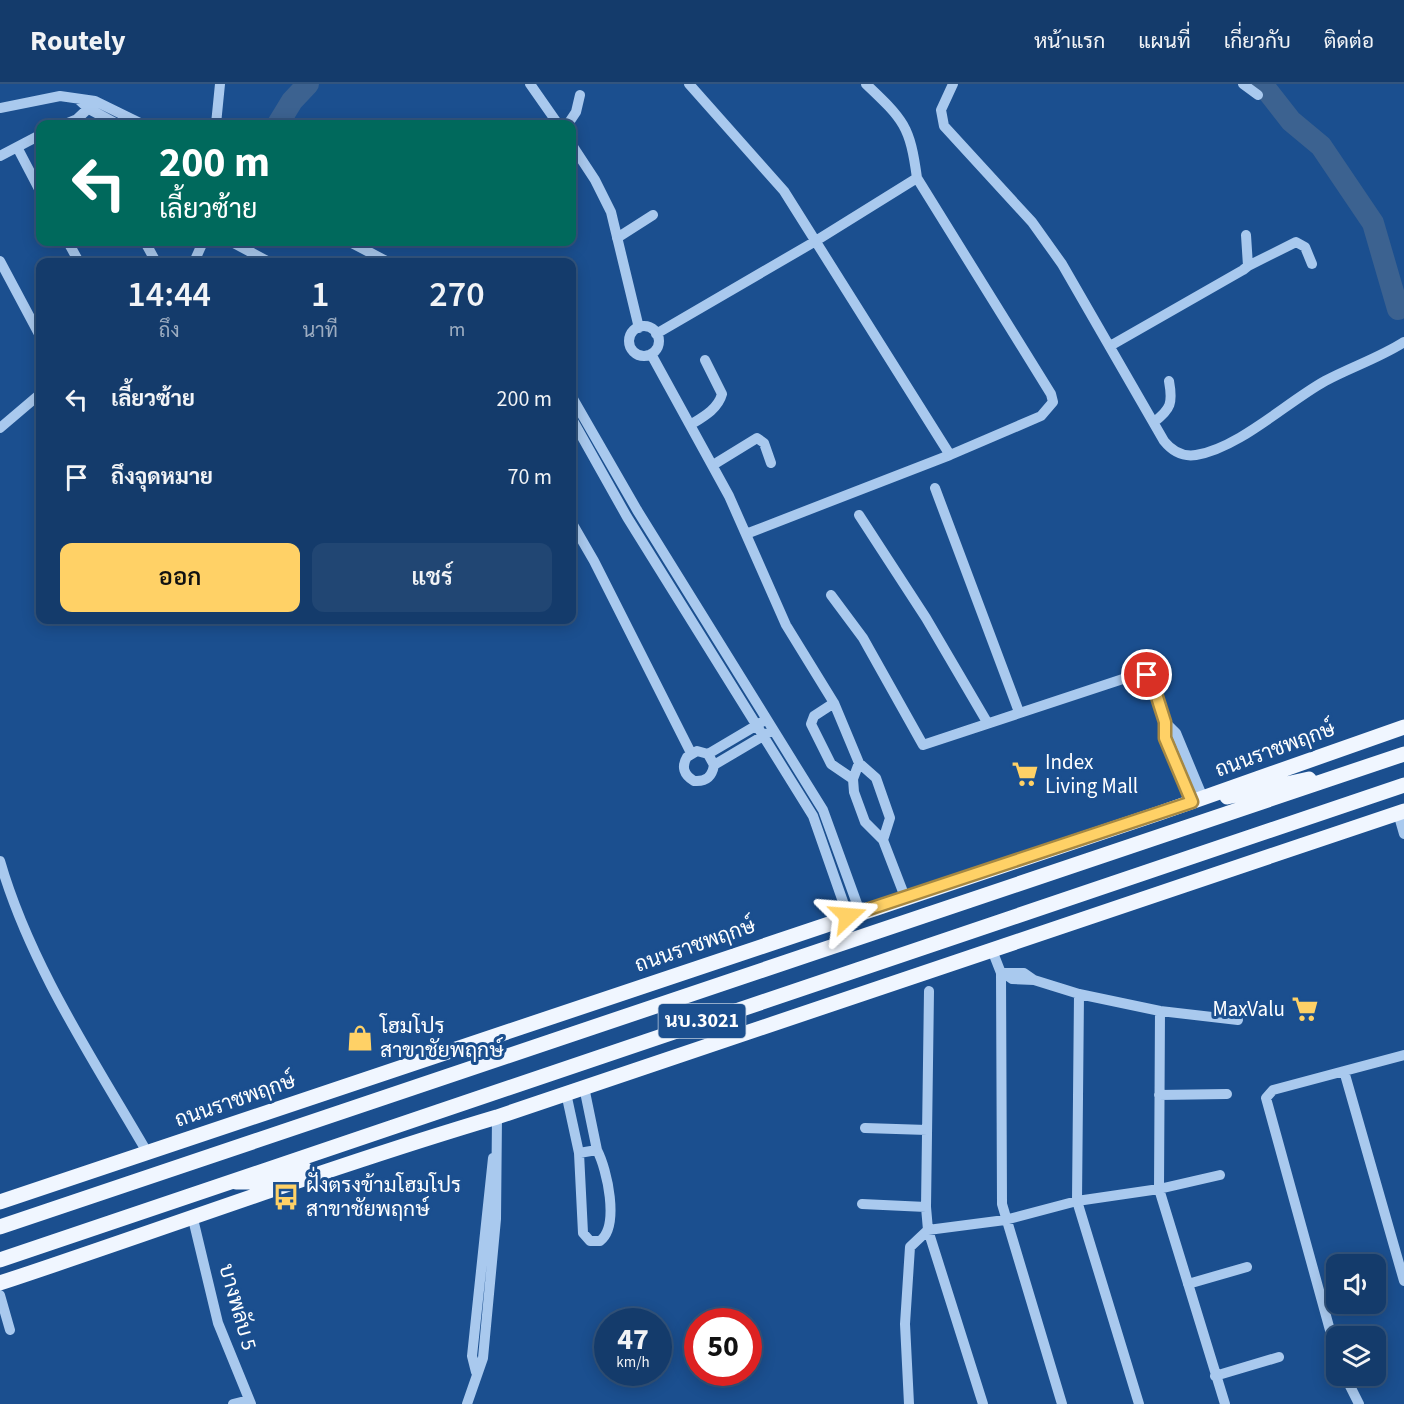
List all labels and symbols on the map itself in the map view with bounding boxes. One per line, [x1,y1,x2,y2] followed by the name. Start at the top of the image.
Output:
[1121,649,1172,700] pin
[1211,713,1340,785] street label: ถนนราชพฤกษ์
[1045,747,1138,801] place label: Index Living Mall
[1010,759,1040,789] supermarket icon: Index Living Mall
[816,884,880,948] position arrow
[631,910,760,980] street label: ถนนราชพฤกษ์
[1212,994,1285,1024] place label: MaxValu
[1290,994,1320,1024] supermarket icon: MaxValu
[658,1004,746,1038] road number: นบ.3021
[379,1011,504,1065] place label: โฮมโปร สาขาชัยพฤกษ์
[345,1023,375,1053] shop icon: โฮมโปร สาขาชัยพฤกษ์
[171,1065,300,1135] street label: ถนนราชพฤกษ์
[306,1166,461,1224] place label: ฝั่งตรงข้ามโฮมโปร สาขาชัยพฤกษ์
[271,1182,301,1212] bus stop icon: ฝั่งตรงข้ามโฮมโปร สาขาชัยพฤกษ์
[211,1260,265,1354] street label: บางพลับ 5
[684,1308,762,1386] speed limit sign: 50

